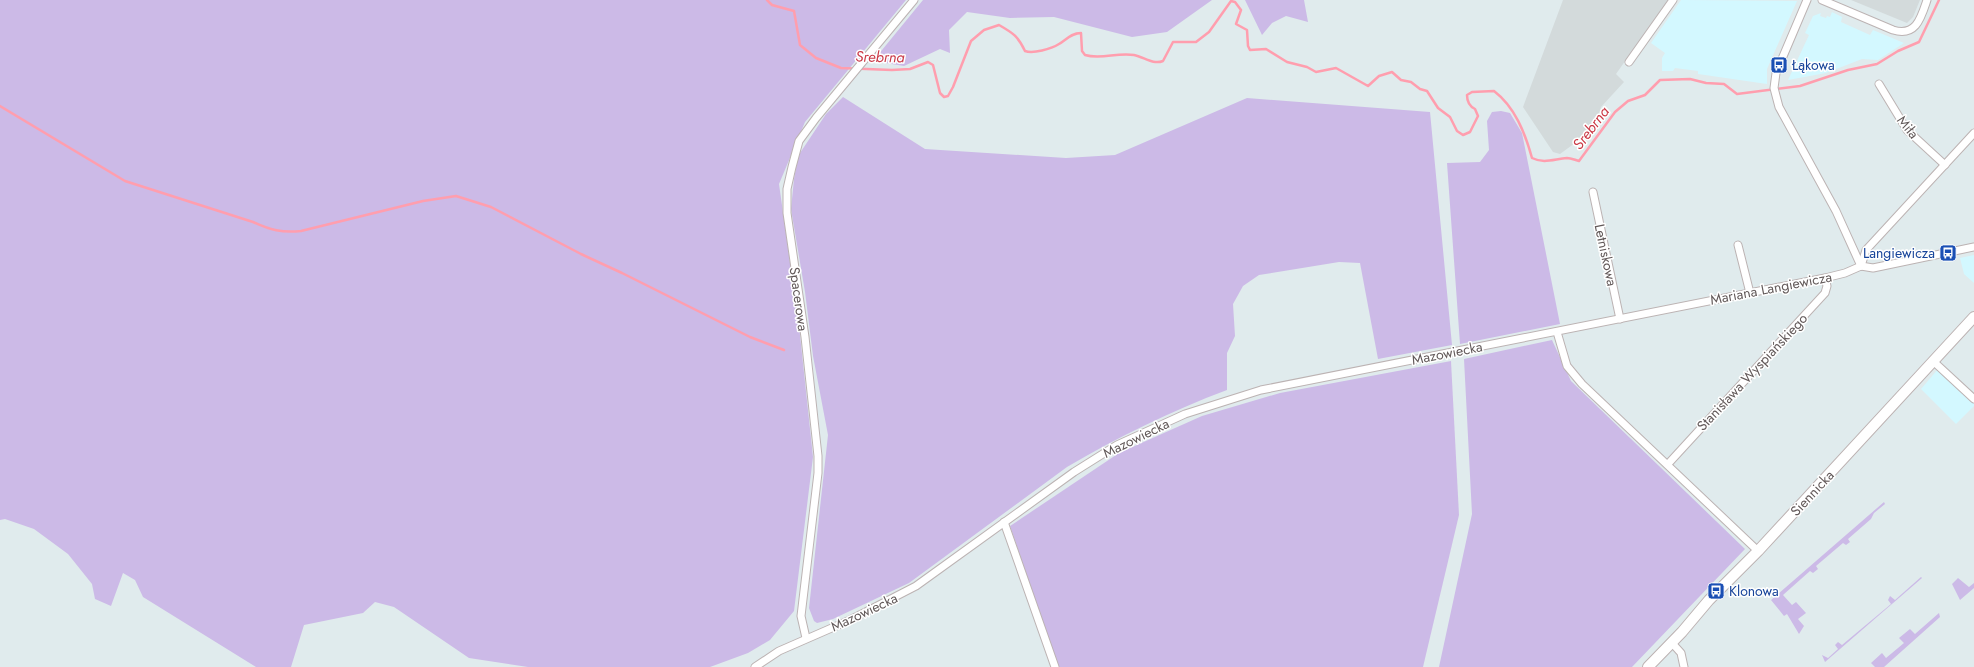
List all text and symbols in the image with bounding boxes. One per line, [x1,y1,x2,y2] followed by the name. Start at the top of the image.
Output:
[855,46,906,68] water label: Srebrna
[1769,55,1789,75] bus stop icon: Łąkowa
[1791,55,1835,75] place label: Łąkowa
[1567,101,1615,154] water label: Srebrna
[1892,111,1924,143] street label: Miła
[1590,222,1622,288] street label: Letniskowa
[1863,243,1935,263] place label: Langiewicza
[1938,243,1958,263] bus stop icon: Langiewicza
[785,266,813,332] street label: Spacerowa
[1708,266,1834,310] street label: Mariana Langiewicza
[1692,308,1812,435] street label: Stanisława Wyspiańskiego
[1410,336,1484,370] street label: Mazowiecka
[1099,413,1173,463] street label: Mazowiecka
[1785,466,1839,520] street label: Siennicka
[1706,581,1726,601] bus stop icon: Klonowa
[1729,581,1779,601] place label: Klonowa
[827,588,901,636] street label: Mazowiecka

